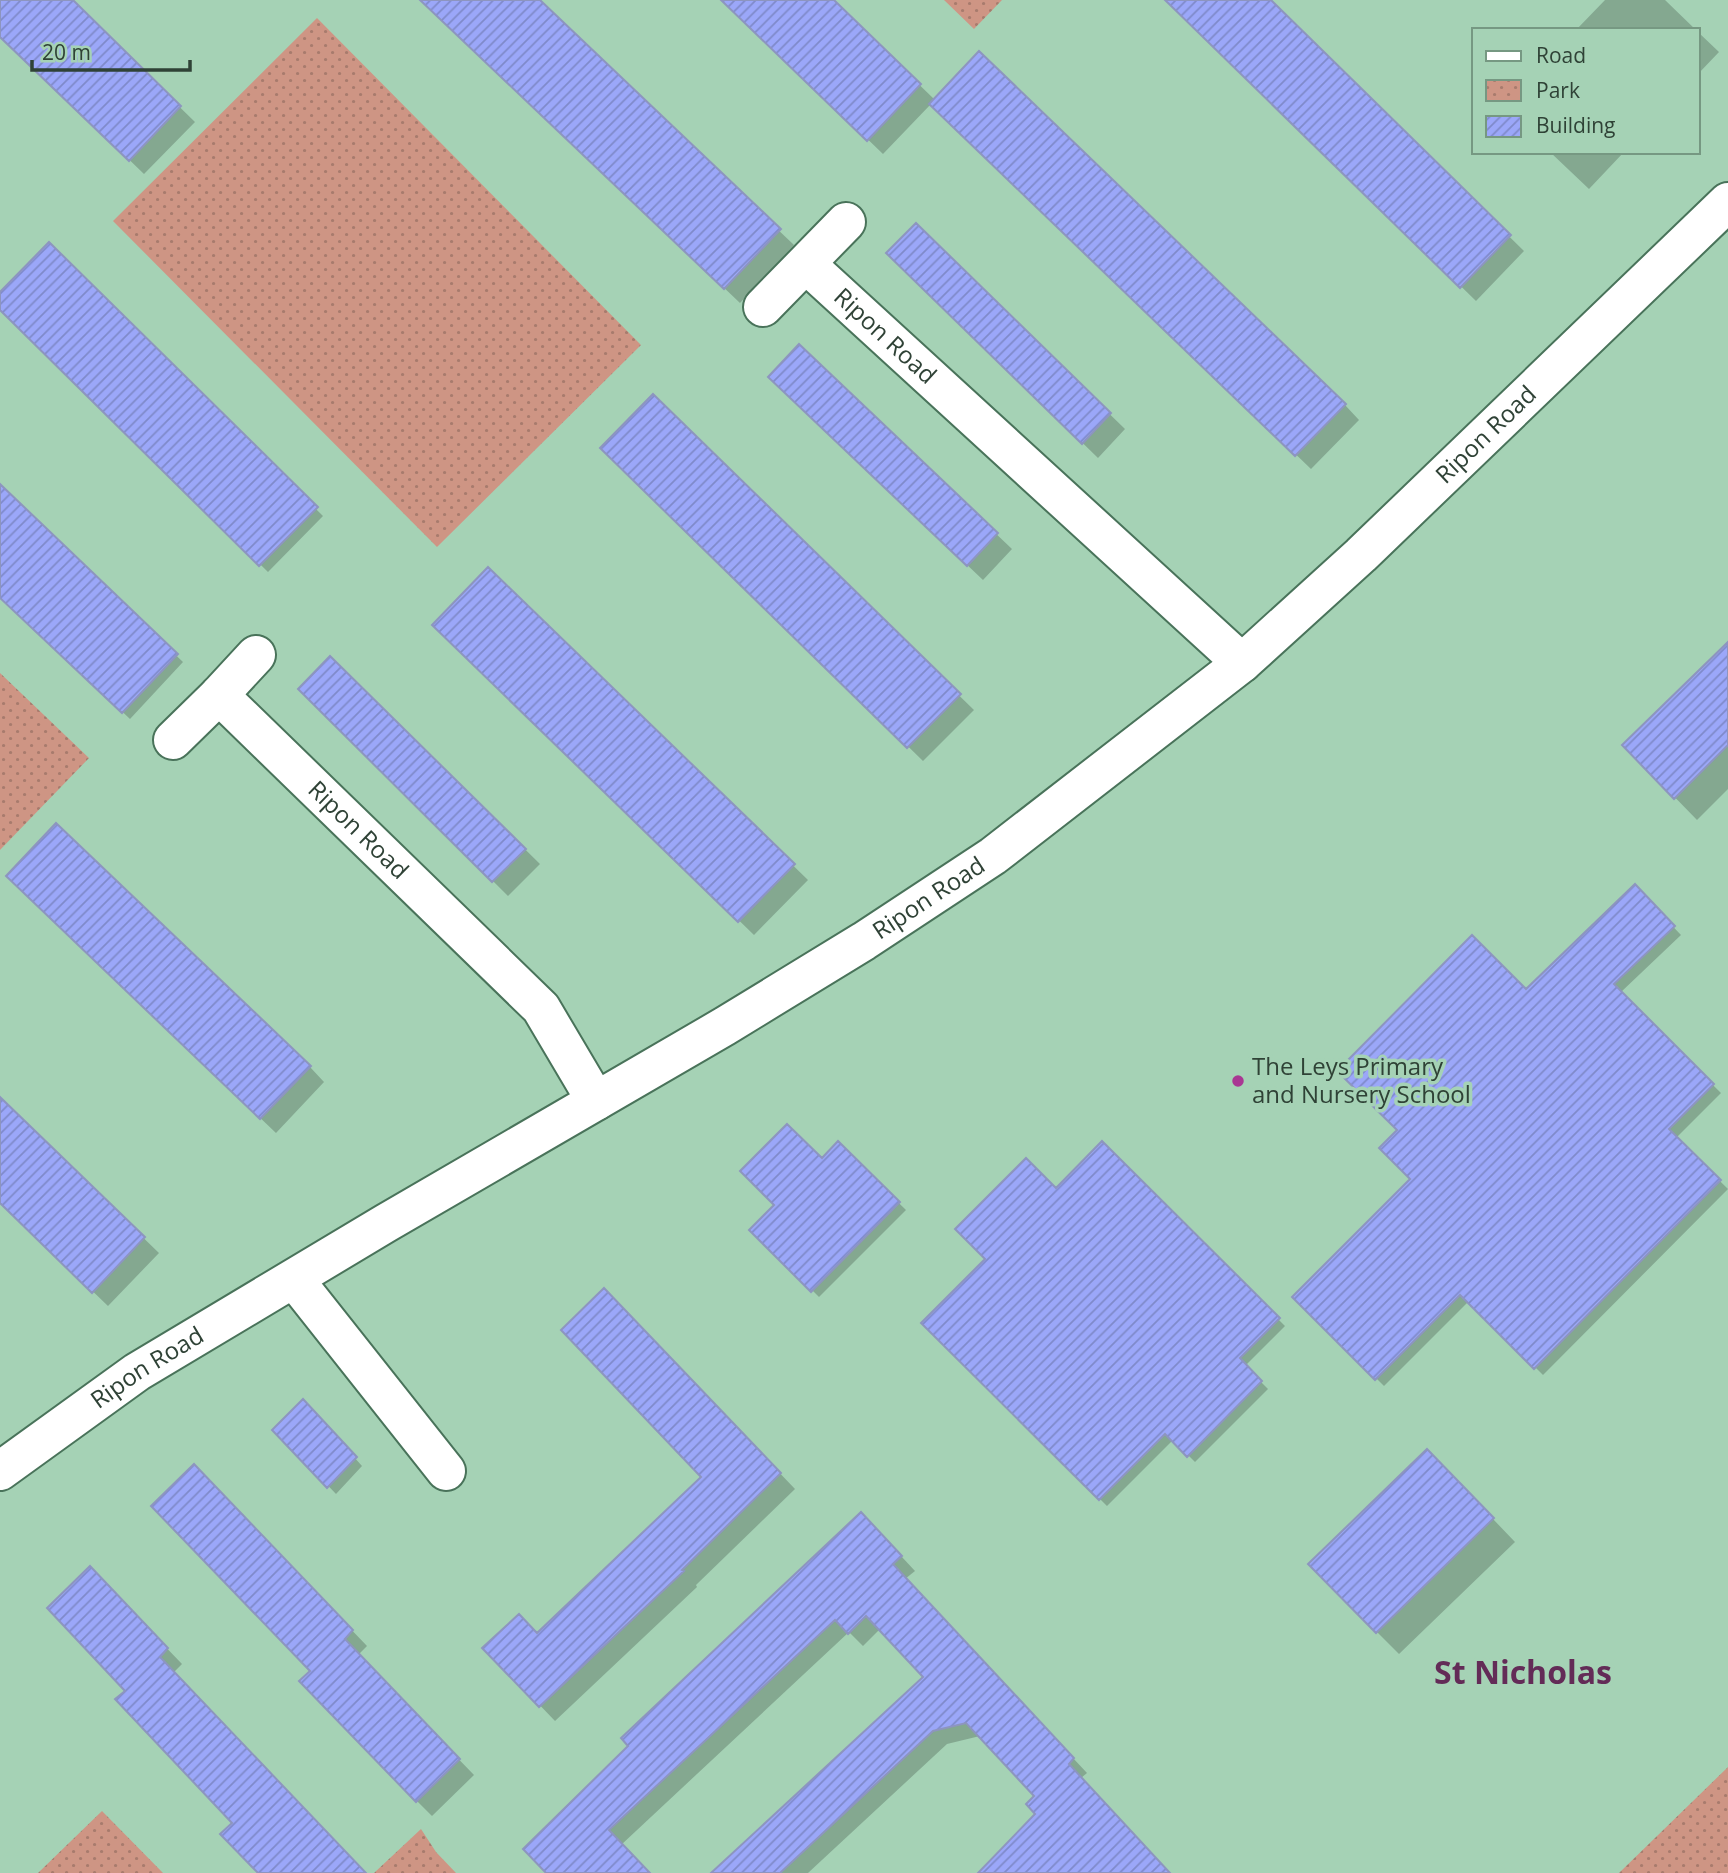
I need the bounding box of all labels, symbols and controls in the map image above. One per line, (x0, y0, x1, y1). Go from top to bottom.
scale bar (32, 28, 189, 72)
legend (1472, 28, 1700, 154)
text: 20 m (42, 38, 91, 66)
text: Road (1536, 41, 1586, 69)
text: Park (1536, 76, 1580, 104)
text: Building (1536, 111, 1615, 139)
street label: Ripon Road (828, 280, 944, 391)
street label: Ripon Road (1427, 377, 1543, 490)
street label: Ripon Road (302, 773, 417, 886)
street label: Ripon Road (866, 848, 991, 946)
place label: The Leys Primary and Nursery School (1252, 1049, 1471, 1110)
marker: The Leys Primary and Nursery School (1230, 1073, 1246, 1089)
street label: Ripon Road (83, 1318, 209, 1415)
district label: St Nicholas (1434, 1650, 1612, 1693)

